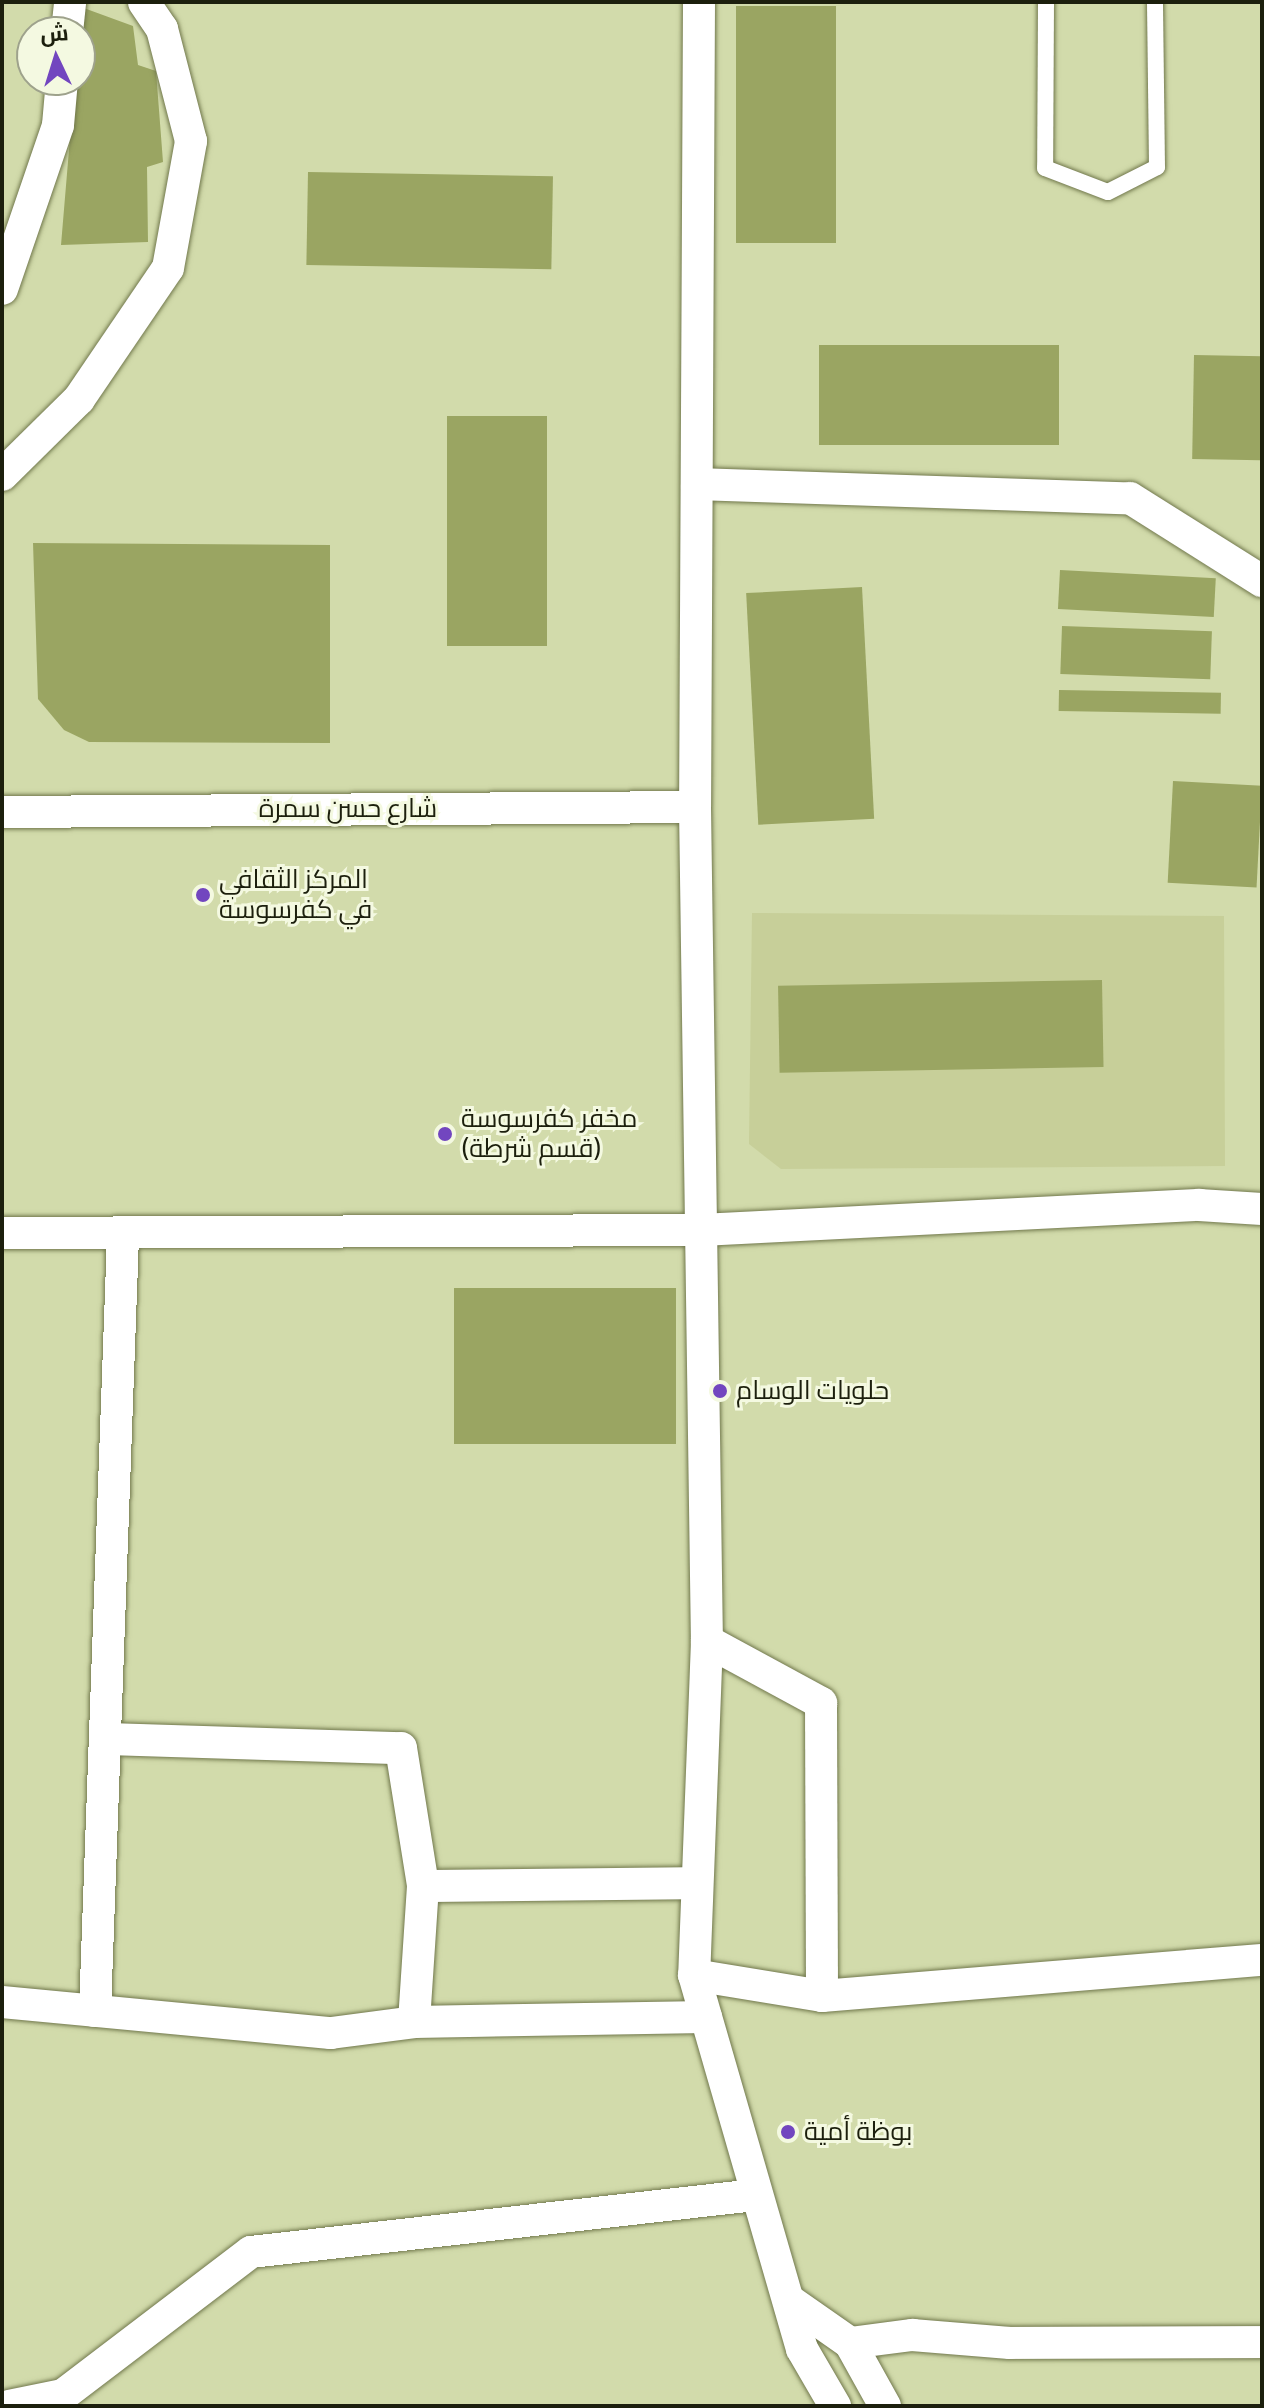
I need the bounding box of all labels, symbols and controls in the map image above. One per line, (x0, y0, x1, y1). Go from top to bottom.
north arrow (16, 16, 96, 96)
text: ش (39, 19, 69, 48)
street label: شارع حسن سمرة (259, 793, 437, 825)
place label: المركز الثقافي في كفرسوسة (219, 864, 372, 926)
marker: المركز الثقافي في كفرسوسة (194, 886, 212, 904)
place label: مخفر كفرسوسة (قسم شرطة) (461, 1103, 637, 1164)
marker: مخفر كفرسوسة (قسم شرطة) (436, 1125, 454, 1143)
place label: حلويات الوسام (736, 1375, 889, 1407)
marker: حلويات الوسام (711, 1382, 729, 1400)
place label: بوظة أمية (804, 2116, 913, 2148)
marker: بوظة أمية (779, 2123, 797, 2141)

